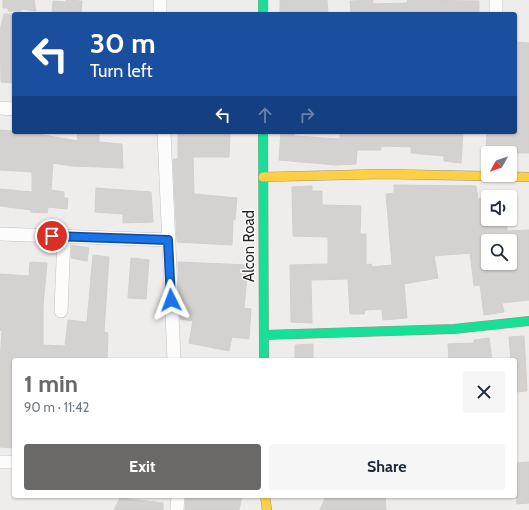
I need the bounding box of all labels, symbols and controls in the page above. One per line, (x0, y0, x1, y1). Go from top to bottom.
text: 30 m (90, 26, 156, 60)
icon: left (24, 28, 76, 80)
text: Turn left (90, 60, 153, 82)
icon: left (212, 104, 234, 126)
icon: ahead (254, 104, 276, 126)
icon: right (296, 104, 318, 126)
north arrow (481, 146, 517, 182)
map controls (481, 146, 517, 270)
button: sound (481, 190, 517, 226)
street label: Alcon Road (240, 210, 258, 282)
pin (35, 219, 69, 253)
icon: arrive (41, 225, 63, 247)
button: search (481, 234, 517, 270)
position arrow (150, 279, 192, 321)
text: 1 min (24, 369, 78, 398)
button: close (463, 371, 505, 413)
text: 90 m · 11:42 (24, 399, 89, 415)
button: Exit (24, 444, 261, 490)
button: Share (269, 444, 505, 490)

